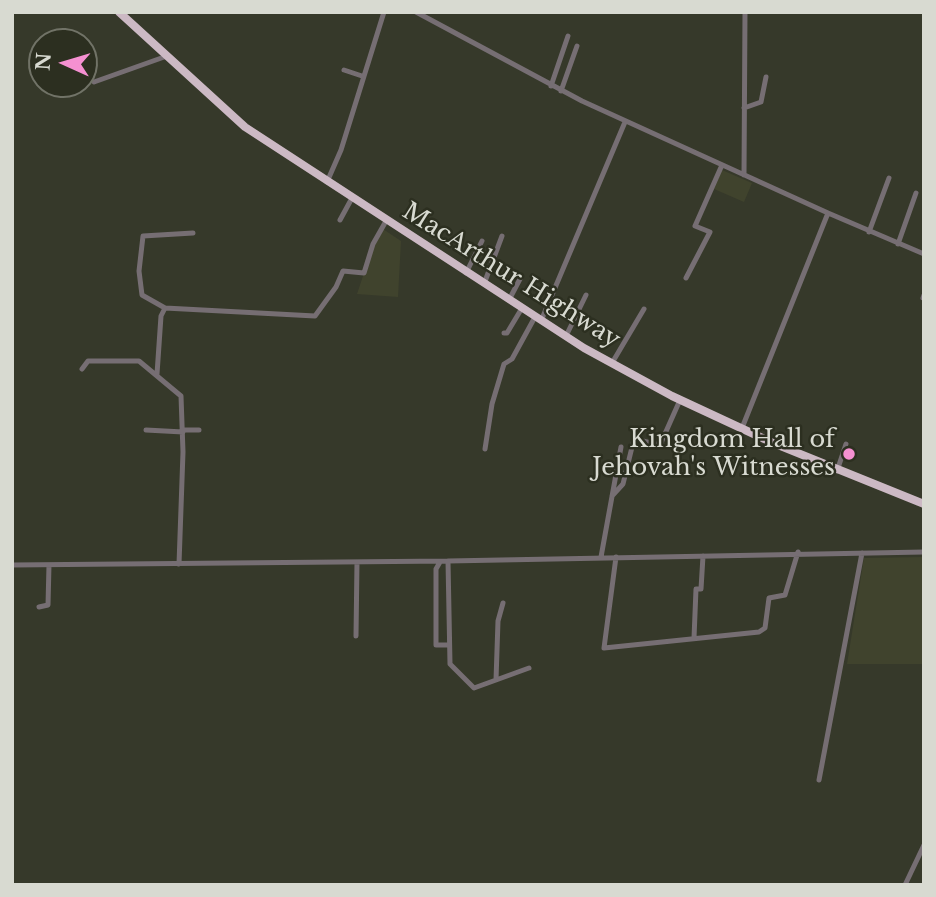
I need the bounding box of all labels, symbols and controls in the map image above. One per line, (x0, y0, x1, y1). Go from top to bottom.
north arrow (28, 28, 98, 98)
text: N (31, 52, 56, 71)
street label: MacArthur Highway (397, 197, 625, 355)
place label: Kingdom Hall of Jehovah's Witnesses (592, 426, 835, 482)
marker: Kingdom Hall of Jehovah's Witnesses (841, 446, 857, 462)

